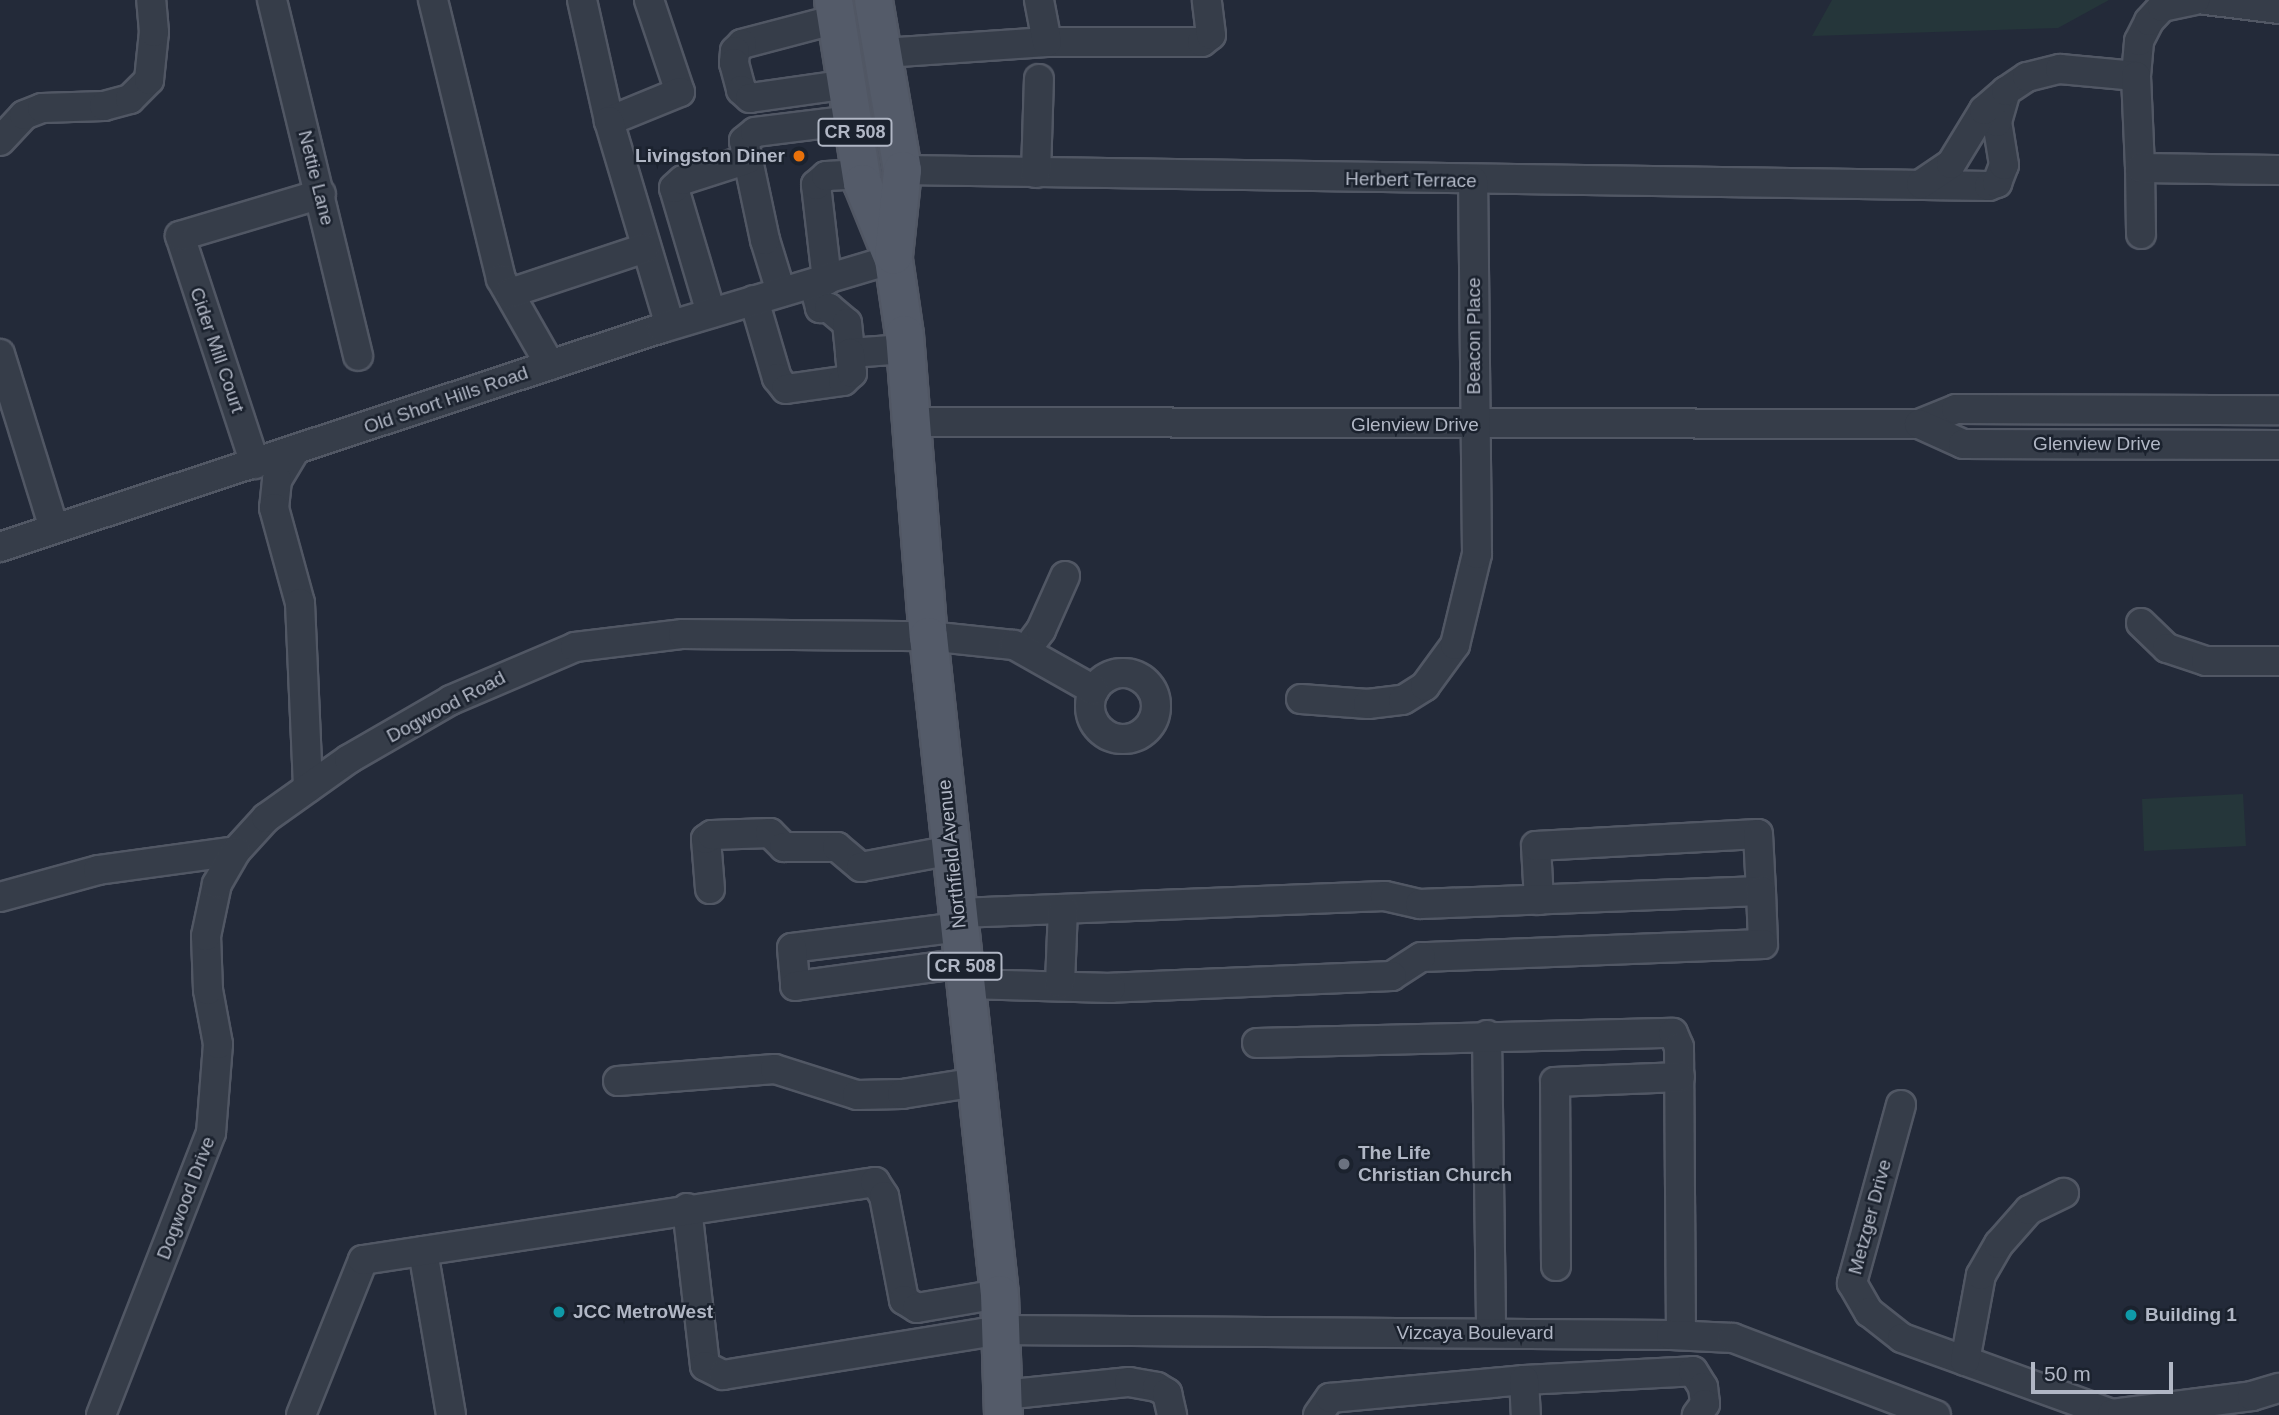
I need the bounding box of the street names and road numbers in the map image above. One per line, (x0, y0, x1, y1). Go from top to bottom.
road number: CR 508 (816, 118, 894, 146)
street label: Nettie Lane (293, 128, 339, 228)
street label: Herbert Terrace (1345, 167, 1477, 193)
street label: Beacon Place (1463, 277, 1485, 395)
street label: Cider Mill Court (185, 284, 249, 416)
street label: Old Short Hills Road (361, 361, 531, 439)
street label: Glenview Drive (1351, 414, 1479, 436)
street label: Glenview Drive (2033, 433, 2161, 455)
street label: Dogwood Road (383, 666, 509, 748)
street label: Northfield Avenue (933, 778, 971, 930)
road number: CR 508 (926, 951, 1004, 981)
street label: Dogwood Drive (152, 1133, 220, 1263)
street label: Metzger Drive (1844, 1157, 1896, 1277)
street label: Vizcaya Boulevard (1396, 1322, 1554, 1344)

